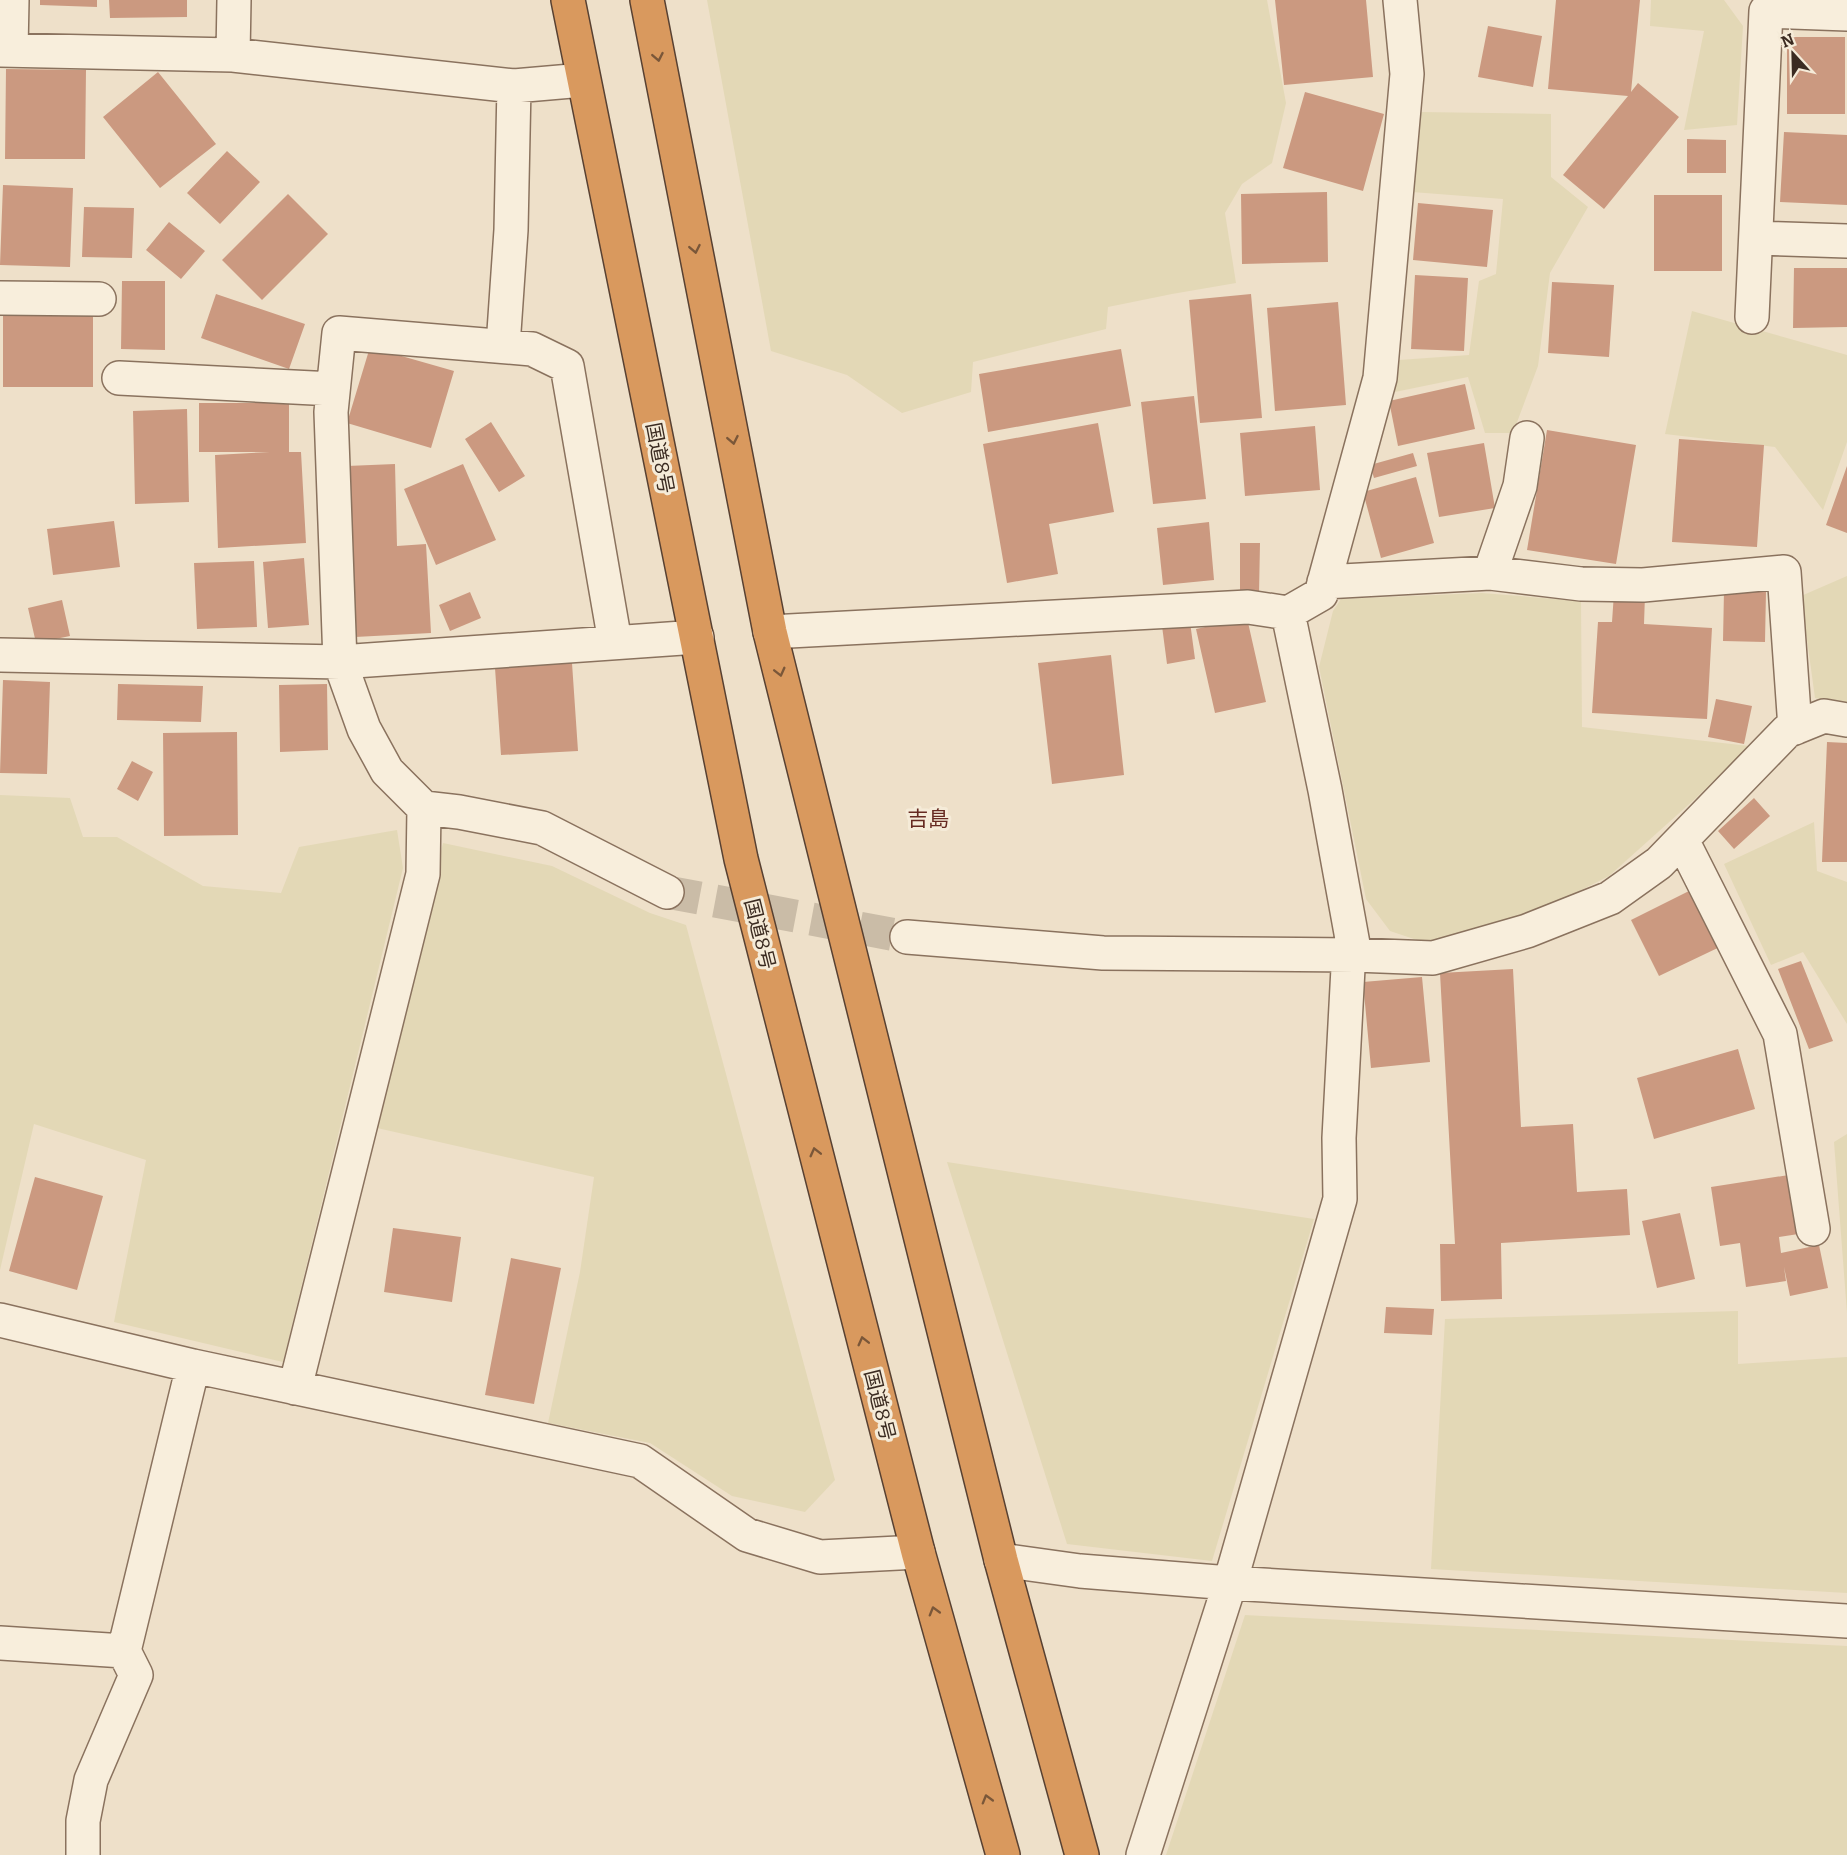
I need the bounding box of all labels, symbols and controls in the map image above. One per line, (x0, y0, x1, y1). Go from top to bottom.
north arrow (1763, 24, 1823, 84)
text: N (1778, 29, 1797, 52)
one-way arrow (651, 52, 664, 62)
one-way arrow (688, 244, 701, 254)
street label: 国道8号 (641, 420, 679, 496)
one-way arrow (726, 435, 739, 445)
one-way arrow (773, 667, 786, 677)
district label: 吉島 (907, 806, 949, 832)
street label: 国道8号 (740, 896, 780, 972)
one-way arrow (810, 1147, 823, 1157)
one-way arrow (858, 1336, 871, 1346)
street label: 国道8号 (860, 1367, 900, 1443)
one-way arrow (929, 1606, 942, 1616)
one-way arrow (982, 1794, 994, 1805)

